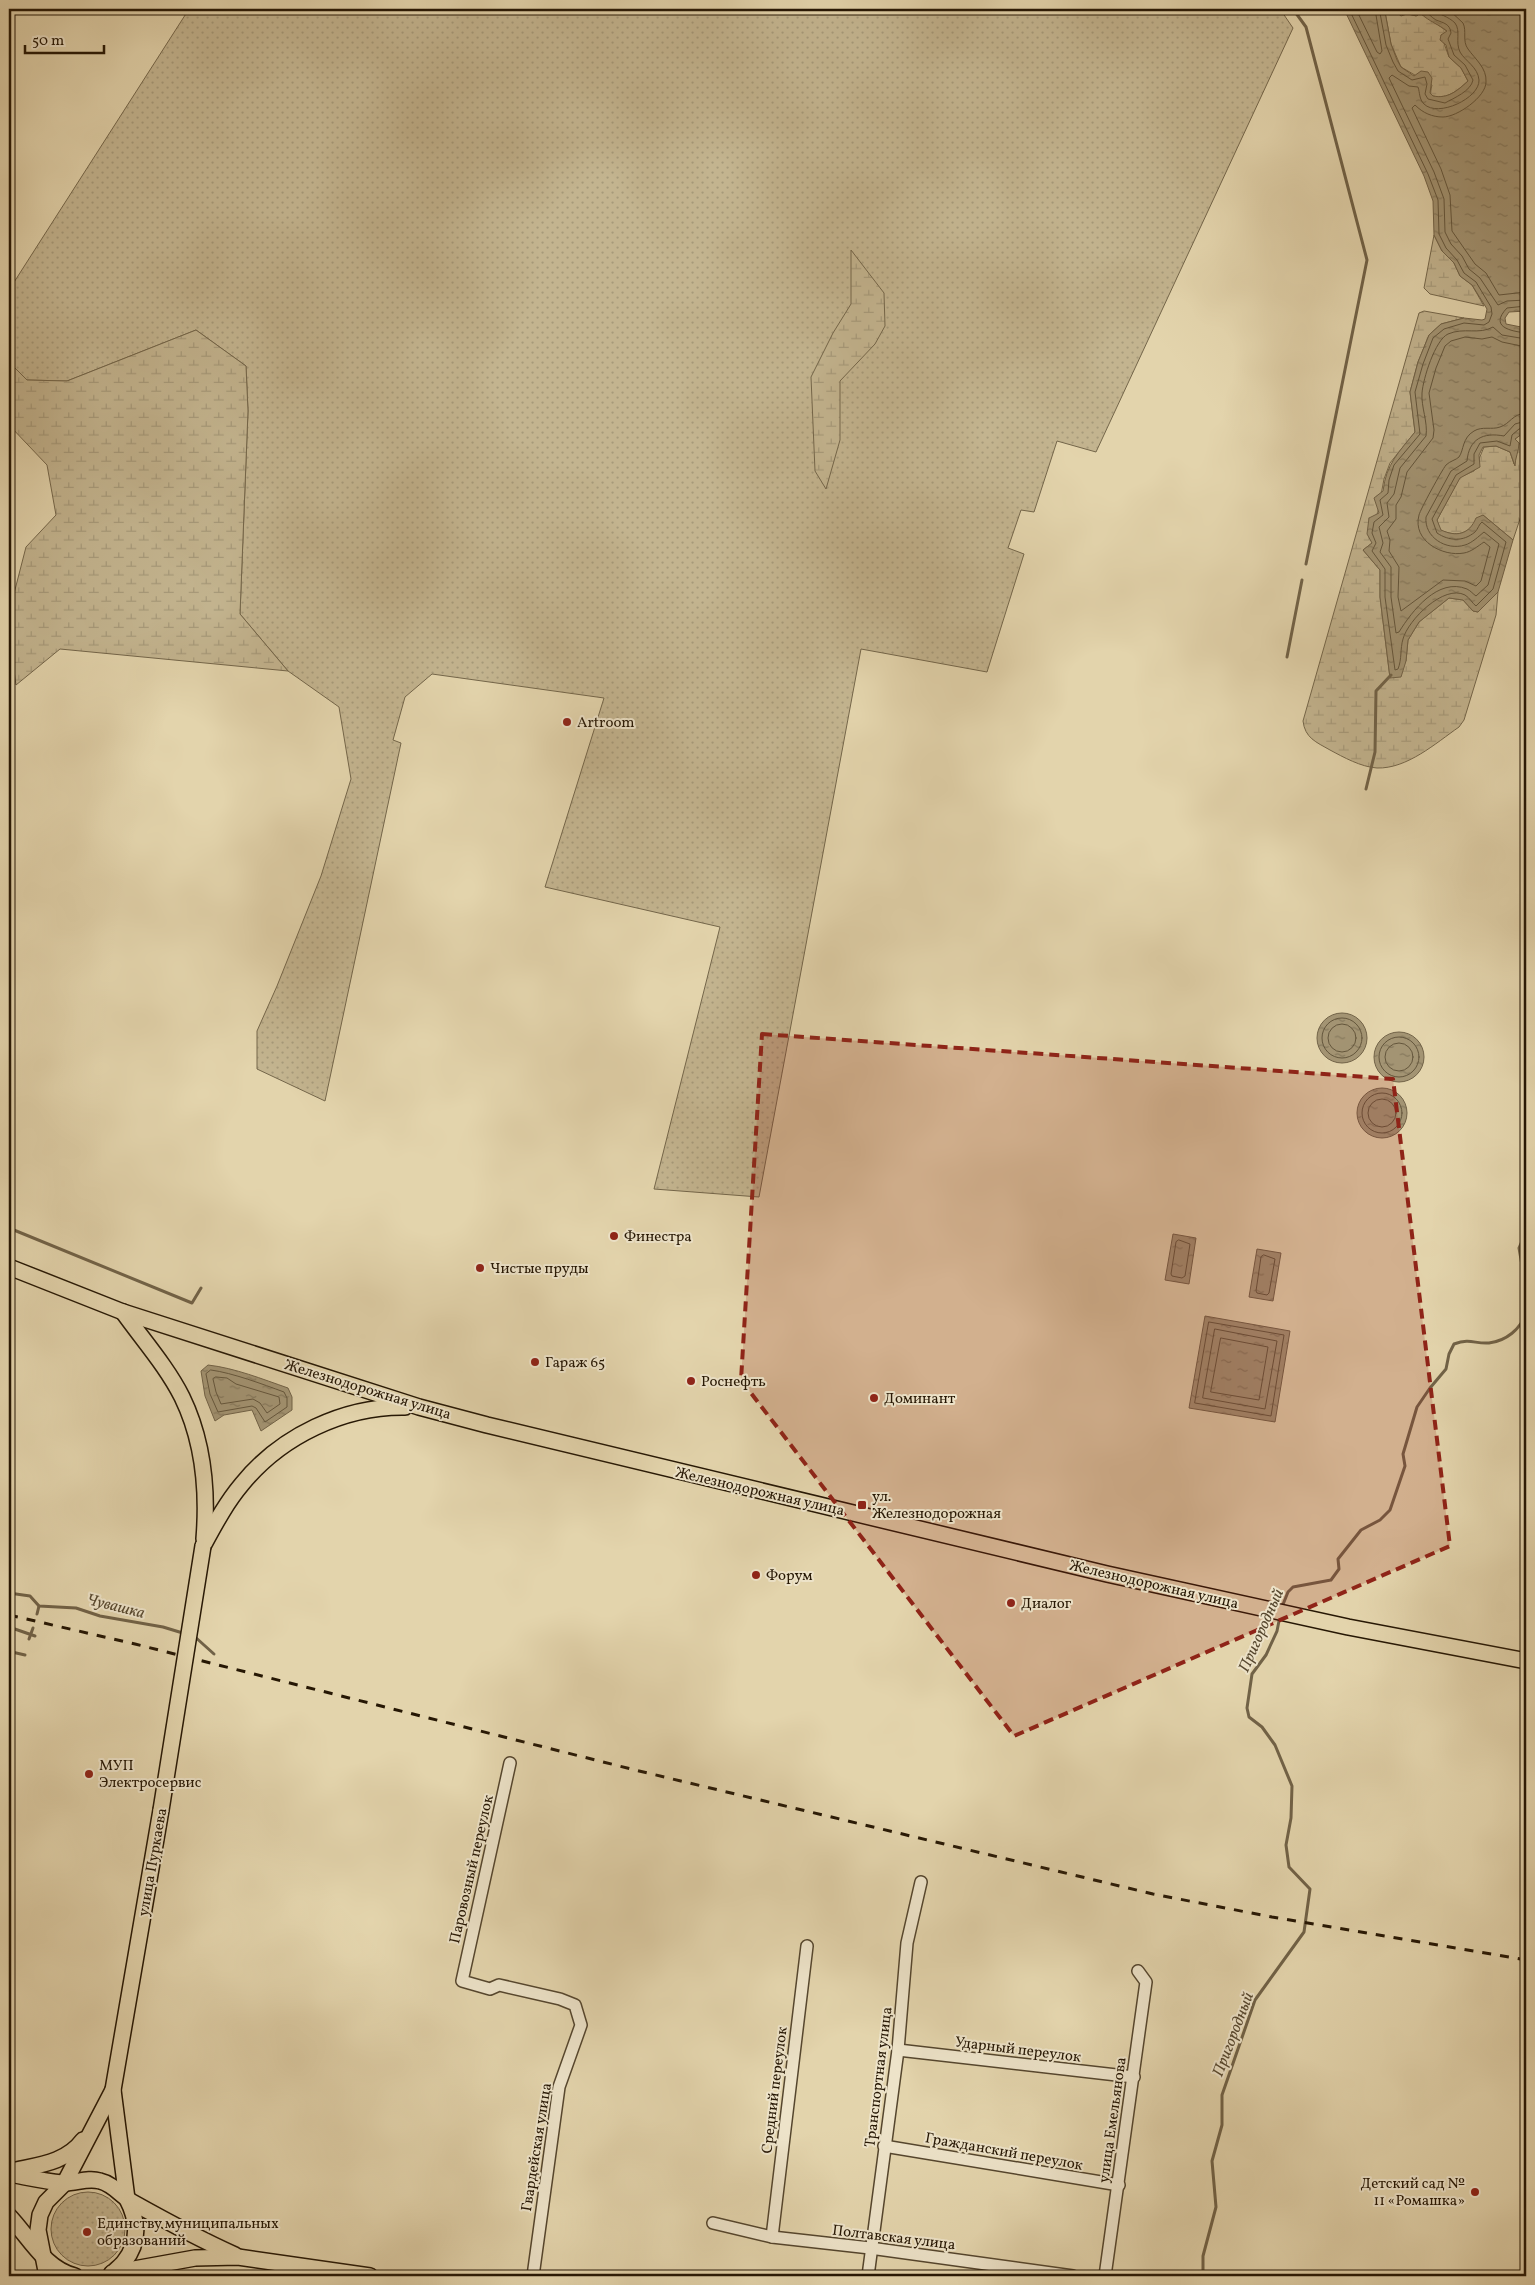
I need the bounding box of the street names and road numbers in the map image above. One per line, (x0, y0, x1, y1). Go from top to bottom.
street label: Железнодорожная улица (282, 1355, 454, 1426)
street label: Железнодорожная улица (673, 1463, 847, 1522)
street label: Железнодорожная улица (1067, 1556, 1241, 1615)
street label: Паровозный переулок (445, 1793, 500, 1946)
street label: улица Пуркаева (134, 1806, 173, 1918)
street label: Транспортная улица (860, 2006, 899, 2149)
street label: Средний переулок (757, 2026, 794, 2155)
street label: Ударный переулок (954, 2032, 1082, 2069)
street label: улица Емельянова (1094, 2056, 1133, 2185)
street label: Гвардейская улица (517, 2081, 558, 2213)
street label: Гражданский переулок (923, 2128, 1084, 2177)
street label: Полтавская улица (831, 2221, 957, 2256)

